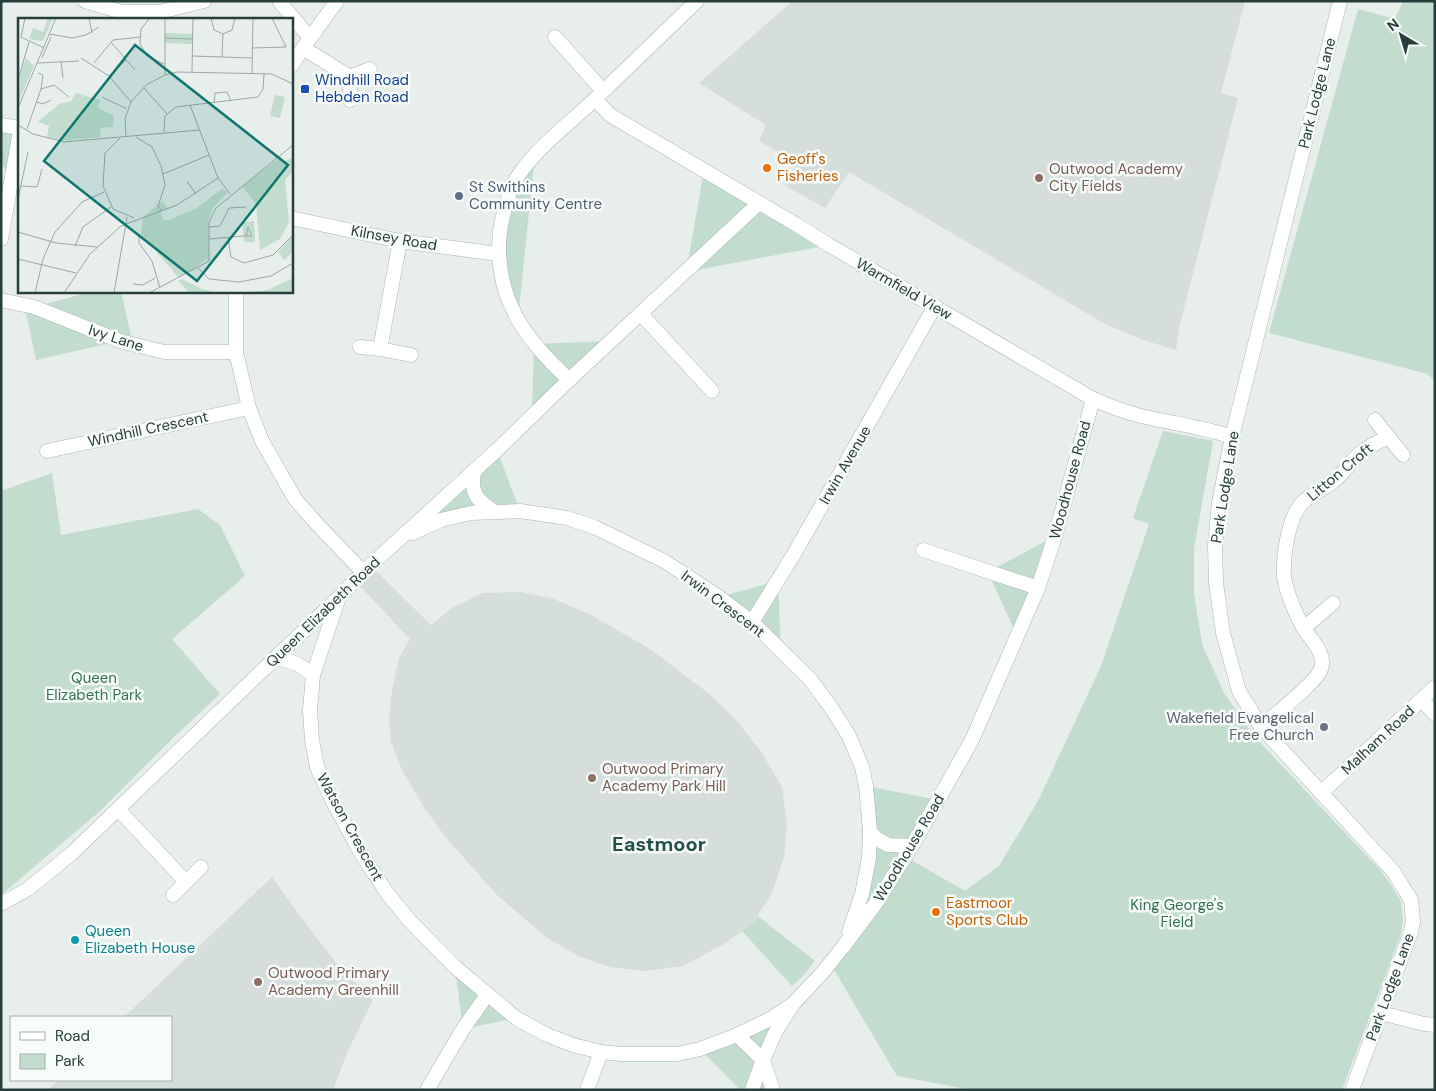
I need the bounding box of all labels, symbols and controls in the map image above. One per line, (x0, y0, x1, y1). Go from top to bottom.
north arrow (1376, 10, 1426, 60)
text: N (1383, 15, 1403, 35)
inset map (18, 18, 292, 292)
street label: Park Lodge Lane (1294, 36, 1340, 150)
place label: Windhill Road Hebden Road (315, 70, 409, 107)
marker: Windhill Road Hebden Road (299, 83, 311, 95)
place label: Geoff's Fisheries (777, 149, 839, 186)
place label: Outwood Academy City Fields (1049, 159, 1184, 196)
marker: Geoff's Fisheries (761, 162, 773, 174)
marker: Outwood Academy City Fields (1033, 172, 1045, 184)
place label: St Swithins Community Centre (469, 177, 602, 214)
marker: St Swithins Community Centre (453, 190, 465, 202)
street label: Kilnsey Road (349, 221, 439, 255)
street label: Warmfield View (852, 253, 956, 325)
street label: Ivy Lane (86, 320, 146, 356)
street label: Windhill Crescent (86, 406, 210, 452)
street label: Woodhouse Road (1045, 418, 1095, 542)
street label: Irwin Avenue (814, 422, 876, 508)
street label: Park Lodge Lane (1206, 429, 1244, 545)
street label: Litton Croft (1303, 438, 1377, 506)
street label: Queen Elizabeth Road (262, 552, 384, 672)
street label: Irwin Crescent (677, 566, 769, 642)
park label: Queen Elizabeth Park (46, 668, 143, 705)
street label: Malham Road (1337, 701, 1419, 779)
place label: Wakefield Evangelical Free Church (1166, 708, 1314, 745)
marker: Wakefield Evangelical Free Church (1318, 721, 1330, 733)
place label: Outwood Primary Academy Park Hill (602, 759, 726, 796)
street label: Watson Crescent (312, 770, 388, 885)
marker: Outwood Primary Academy Park Hill (586, 772, 598, 784)
street label: Woodhouse Road (869, 791, 949, 905)
district label: Eastmoor (612, 831, 706, 857)
place label: Eastmoor Sports Club (946, 893, 1028, 930)
park label: King George's Field (1130, 895, 1224, 932)
marker: Eastmoor Sports Club (930, 906, 942, 918)
place label: Queen Elizabeth House (85, 921, 195, 958)
street label: Park Lodge Lane (1361, 930, 1419, 1044)
marker: Queen Elizabeth House (69, 934, 81, 946)
place label: Outwood Primary Academy Greenhill (268, 963, 399, 1000)
marker: Outwood Primary Academy Greenhill (252, 976, 264, 988)
legend (10, 1016, 172, 1081)
text: Road (55, 1026, 90, 1046)
text: Park (55, 1051, 85, 1071)

